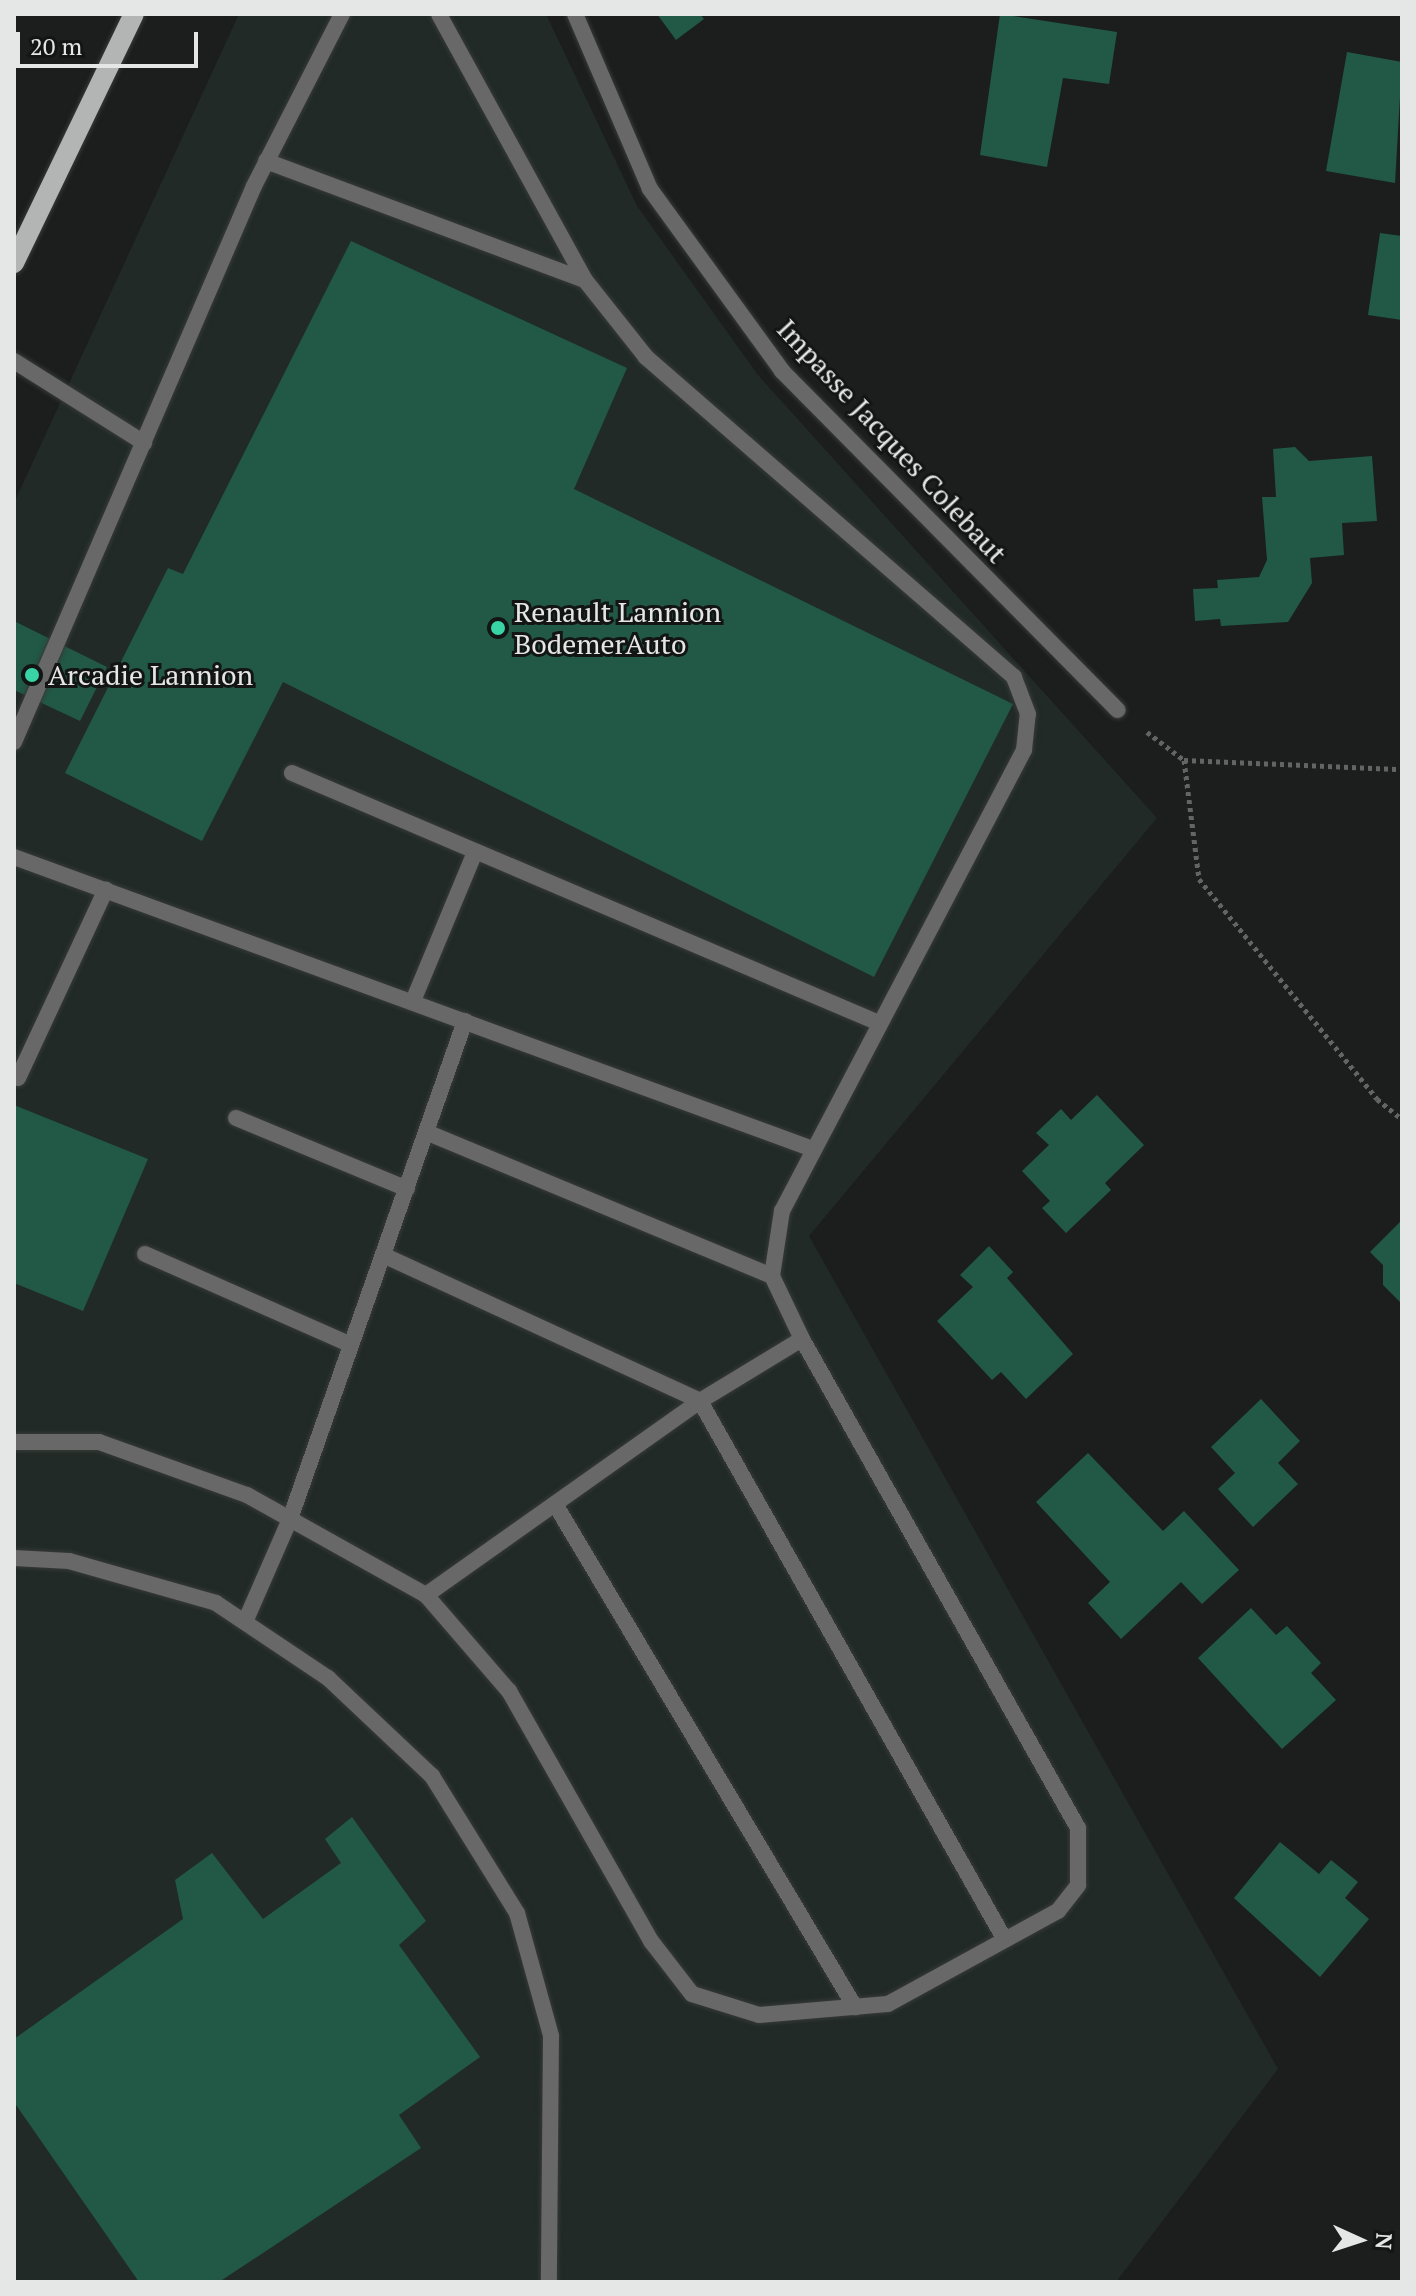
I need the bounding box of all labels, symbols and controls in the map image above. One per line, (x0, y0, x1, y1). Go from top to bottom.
scale bar (20, 16, 202, 66)
text: 20 m (30, 30, 82, 62)
street label: Impasse Jacques Colebaut (770, 312, 1014, 570)
place label: Renault Lannion BodemerAuto (514, 595, 721, 661)
marker: Renault Lannion BodemerAuto (489, 619, 507, 637)
place label: Arcadie Lannion (48, 658, 253, 692)
marker: Arcadie Lannion (23, 666, 41, 684)
north arrow (1320, 2200, 1400, 2280)
text: N (1370, 2232, 1399, 2250)

